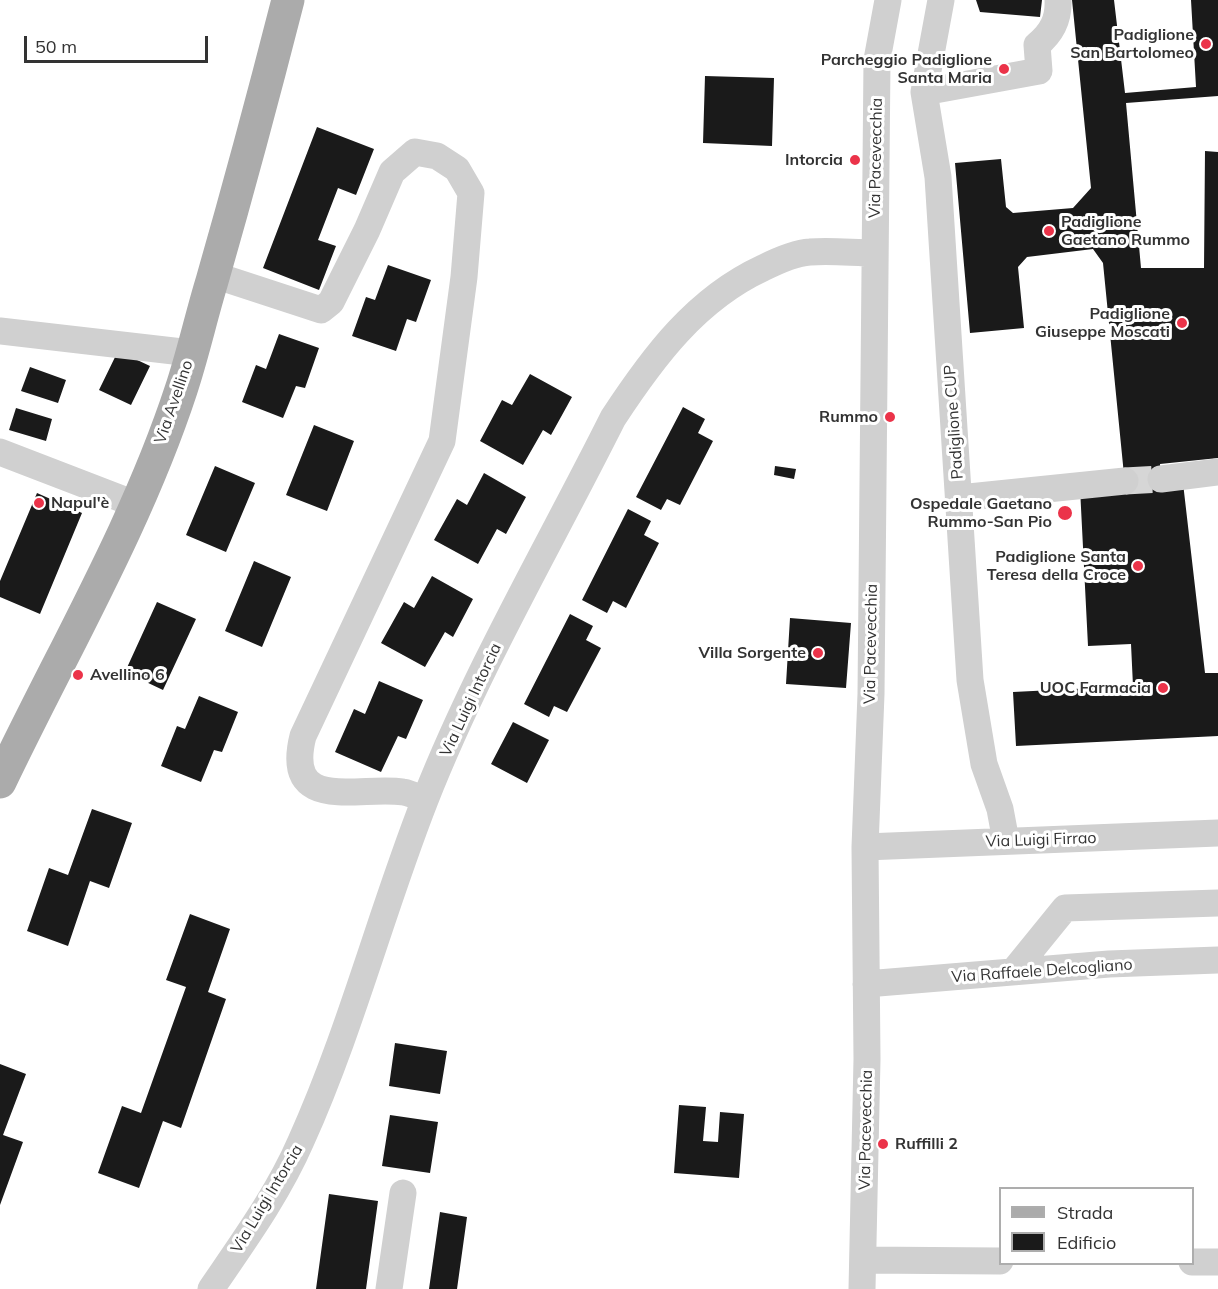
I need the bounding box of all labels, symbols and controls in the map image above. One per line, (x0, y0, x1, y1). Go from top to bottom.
scale bar (27, 24, 212, 62)
place label: Padiglione San Bartolomeo (1070, 25, 1194, 63)
text: 50 m (35, 35, 77, 58)
marker: Padiglione San Bartolomeo (1199, 37, 1213, 51)
place label: Parcheggio Padiglione Santa Maria (821, 50, 992, 88)
marker: Parcheggio Padiglione Santa Maria (997, 62, 1011, 76)
street label: Via Pacevecchia (865, 98, 887, 218)
place label: Intorcia (785, 150, 843, 170)
marker: Intorcia (848, 153, 862, 167)
place label: Padiglione Gaetano Rummo (1061, 212, 1190, 250)
marker: Padiglione Gaetano Rummo (1042, 224, 1056, 238)
place label: Padiglione Giuseppe Moscati (1035, 304, 1170, 342)
marker: Padiglione Giuseppe Moscati (1175, 316, 1189, 330)
street label: Via Avellino (151, 358, 197, 446)
street label: Padiglione CUP (940, 364, 968, 480)
place label: Rummo (819, 407, 878, 427)
marker: Rummo (883, 410, 897, 424)
place label: Napul'è (51, 493, 109, 513)
place label: Ospedale Gaetano Rummo-San Pio (910, 494, 1052, 532)
marker: Napul'è (32, 496, 46, 510)
marker: Ospedale Gaetano Rummo-San Pio (1056, 504, 1074, 522)
place label: Padiglione Santa Teresa della Croce (987, 547, 1126, 585)
marker: Padiglione Santa Teresa della Croce (1131, 559, 1145, 573)
street label: Via Pacevecchia (860, 584, 882, 704)
street label: Via Luigi Intorcia (436, 640, 506, 760)
place label: Villa Sorgente (699, 643, 806, 663)
marker: Villa Sorgente (811, 646, 825, 660)
place label: Avellino 6 (90, 665, 164, 685)
marker: Avellino 6 (71, 668, 85, 682)
place label: UOC Farmacia (1040, 678, 1151, 698)
marker: UOC Farmacia (1156, 681, 1170, 695)
street label: Via Luigi Firrao (985, 828, 1097, 852)
street label: Via Raffaele Delcogliano (951, 955, 1133, 987)
street label: Via Pacevecchia (855, 1070, 877, 1190)
place label: Ruffilli 2 (895, 1134, 958, 1154)
marker: Ruffilli 2 (876, 1137, 890, 1151)
street label: Via Luigi Intorcia (227, 1141, 307, 1257)
legend (999, 1187, 1194, 1265)
text: Strada (1057, 1201, 1113, 1224)
text: Edificio (1057, 1231, 1116, 1254)

